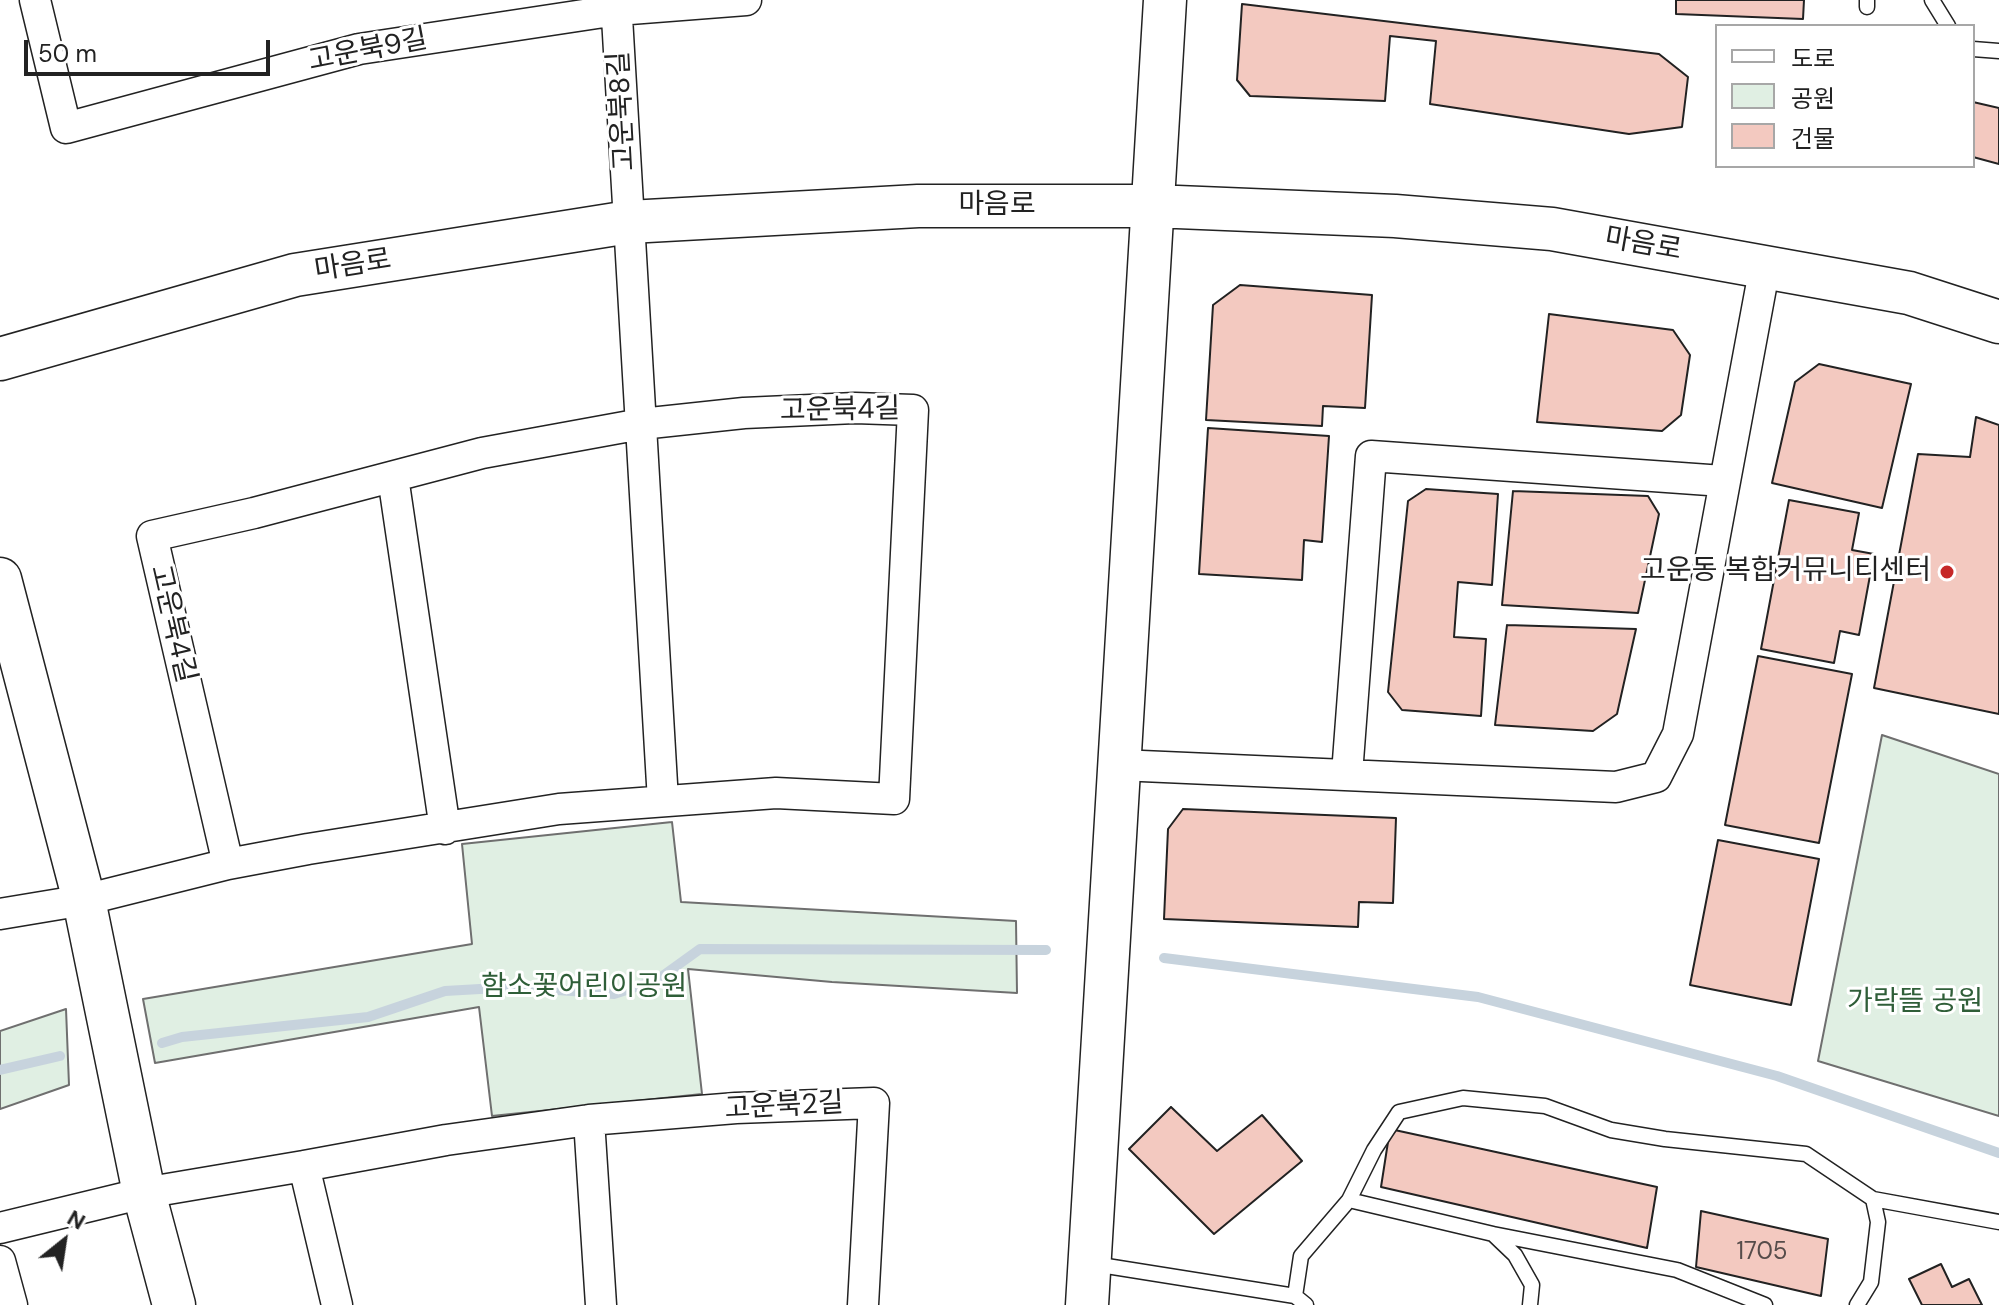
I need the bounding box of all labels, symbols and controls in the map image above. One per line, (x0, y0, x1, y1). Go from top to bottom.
street label: 고운북9길 (306, 23, 430, 79)
scale bar (28, 24, 274, 74)
legend (1715, 24, 1975, 168)
text: 50 m (38, 38, 97, 69)
text: 도로 (1791, 43, 1835, 74)
street label: 고운북8길 (603, 50, 643, 172)
text: 공원 (1791, 83, 1835, 114)
text: 건물 (1791, 123, 1835, 154)
street label: 마음로 (958, 189, 1036, 223)
street label: 마음로 (1602, 222, 1684, 268)
street label: 마음로 (312, 243, 394, 289)
street label: 고운북4길 (780, 393, 900, 429)
place label: 고운동 복합커뮤니티센터 (1640, 555, 1931, 589)
street label: 고운북4길 (142, 562, 202, 686)
marker: 고운동 복합커뮤니티센터 (1938, 563, 1956, 581)
park label: 함소꽃어린이공원 (481, 971, 687, 1005)
park label: 가락뜰 공원 (1847, 986, 1983, 1020)
street label: 고운북2길 (724, 1087, 844, 1127)
north arrow (24, 1201, 104, 1281)
text: N (62, 1203, 90, 1236)
house number: 1705 (1736, 1239, 1788, 1267)

